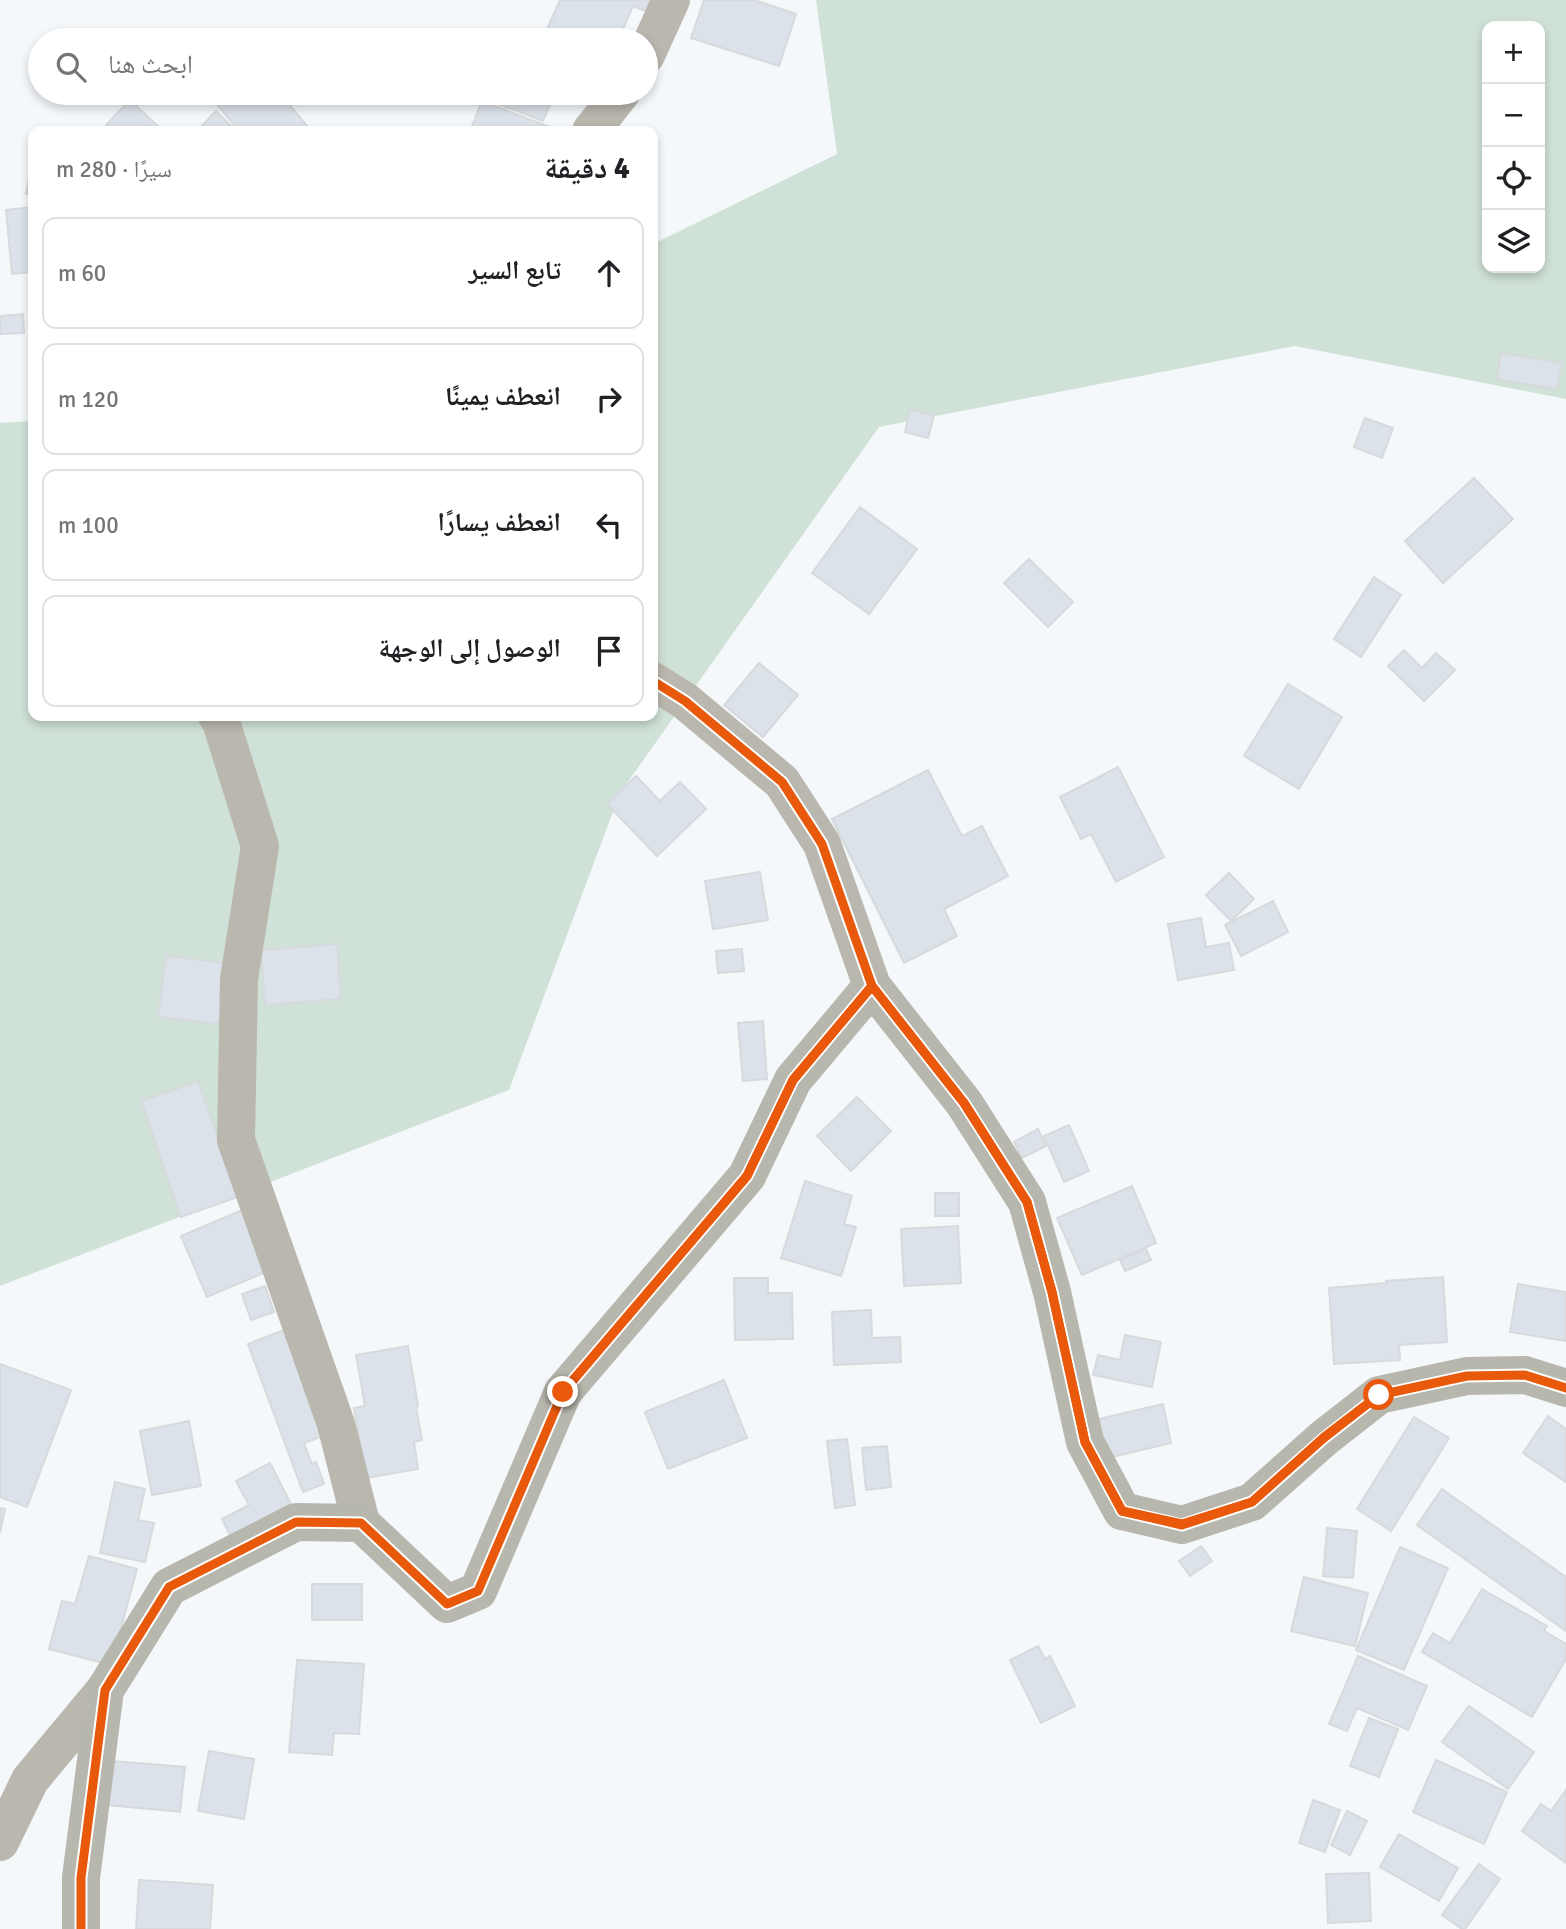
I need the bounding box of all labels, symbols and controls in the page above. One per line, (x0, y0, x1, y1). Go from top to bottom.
map controls (1482, 21, 1545, 273)
button: + (1482, 21, 1545, 84)
search box (28, 28, 658, 105)
icon: search (52, 48, 90, 86)
text: ابحث هنا (108, 49, 193, 81)
button: − (1482, 84, 1545, 147)
button: locate (1482, 147, 1545, 210)
text: 4 دقيقة (544, 150, 630, 187)
text: سيرًا · 280 m (56, 155, 172, 184)
button: layers (1482, 210, 1545, 273)
icon: ahead (590, 254, 628, 292)
text: تابع السير (469, 255, 561, 287)
text: 60 m (58, 259, 106, 288)
icon: right (590, 380, 628, 418)
text: انعطف يمينًا (445, 381, 561, 413)
text: 120 m (58, 385, 119, 414)
icon: left (590, 506, 628, 544)
text: انعطف يسارًا (437, 507, 561, 539)
text: 100 m (58, 511, 119, 540)
icon: arrive (590, 632, 628, 670)
text: الوصول إلى الوجهة (379, 633, 561, 665)
route end (547, 1376, 578, 1407)
route start (1363, 1379, 1394, 1410)

